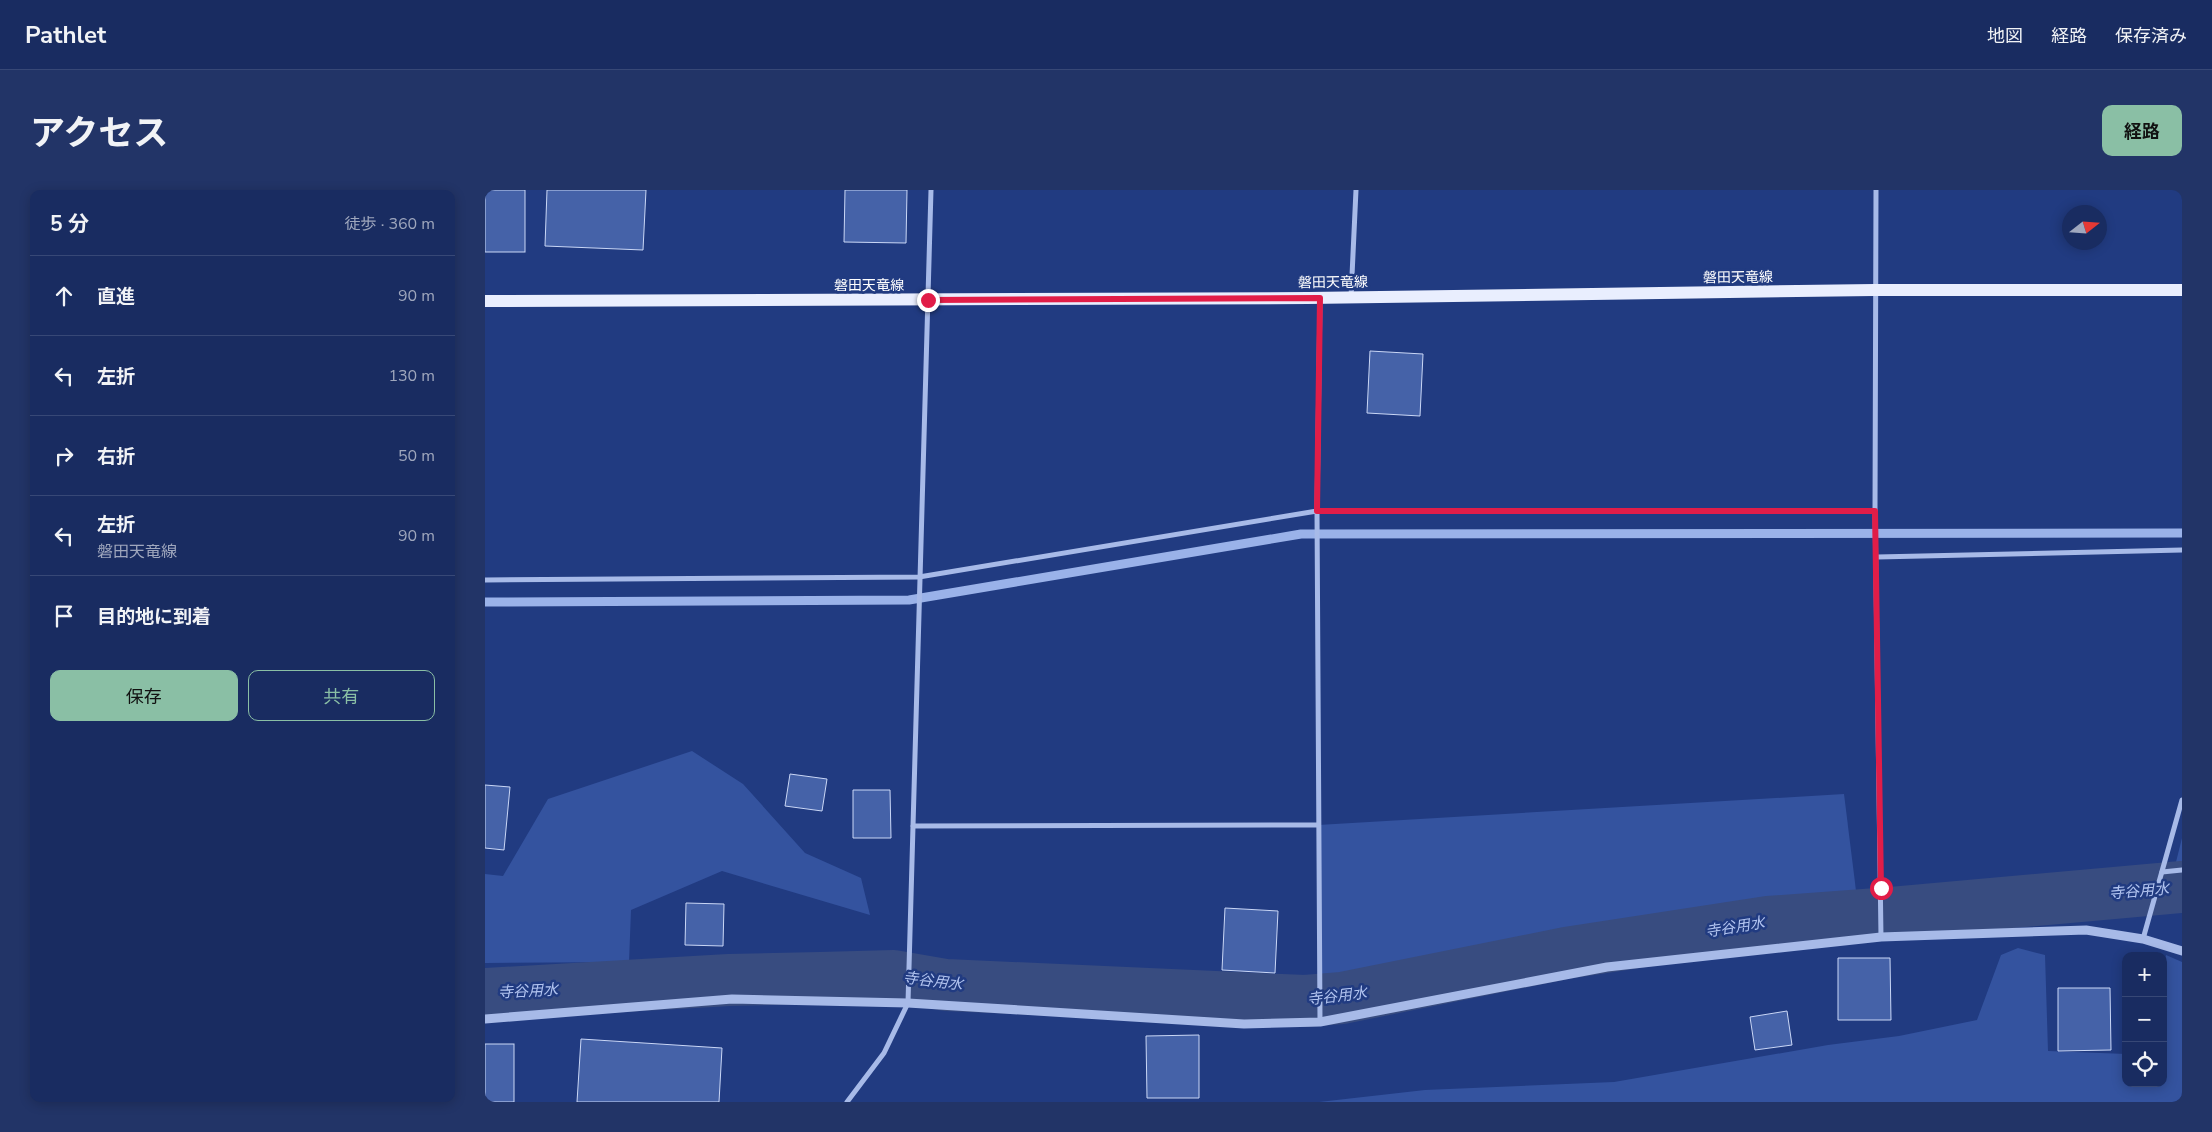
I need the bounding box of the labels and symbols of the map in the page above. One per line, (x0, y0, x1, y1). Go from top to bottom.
north arrow (2062, 205, 2107, 250)
street label: 磐田天竜線 (1703, 267, 1773, 288)
street label: 磐田天竜線 (1298, 272, 1368, 293)
street label: 磐田天竜線 (834, 276, 904, 295)
route end (917, 289, 940, 312)
route start (1870, 877, 1893, 900)
water label: 寺谷用水 (2108, 878, 2172, 904)
water label: 寺谷用水 (1704, 912, 1768, 942)
water label: 寺谷用水 (902, 967, 966, 995)
water label: 寺谷用水 (498, 979, 560, 1003)
water label: 寺谷用水 (1306, 982, 1370, 1010)

